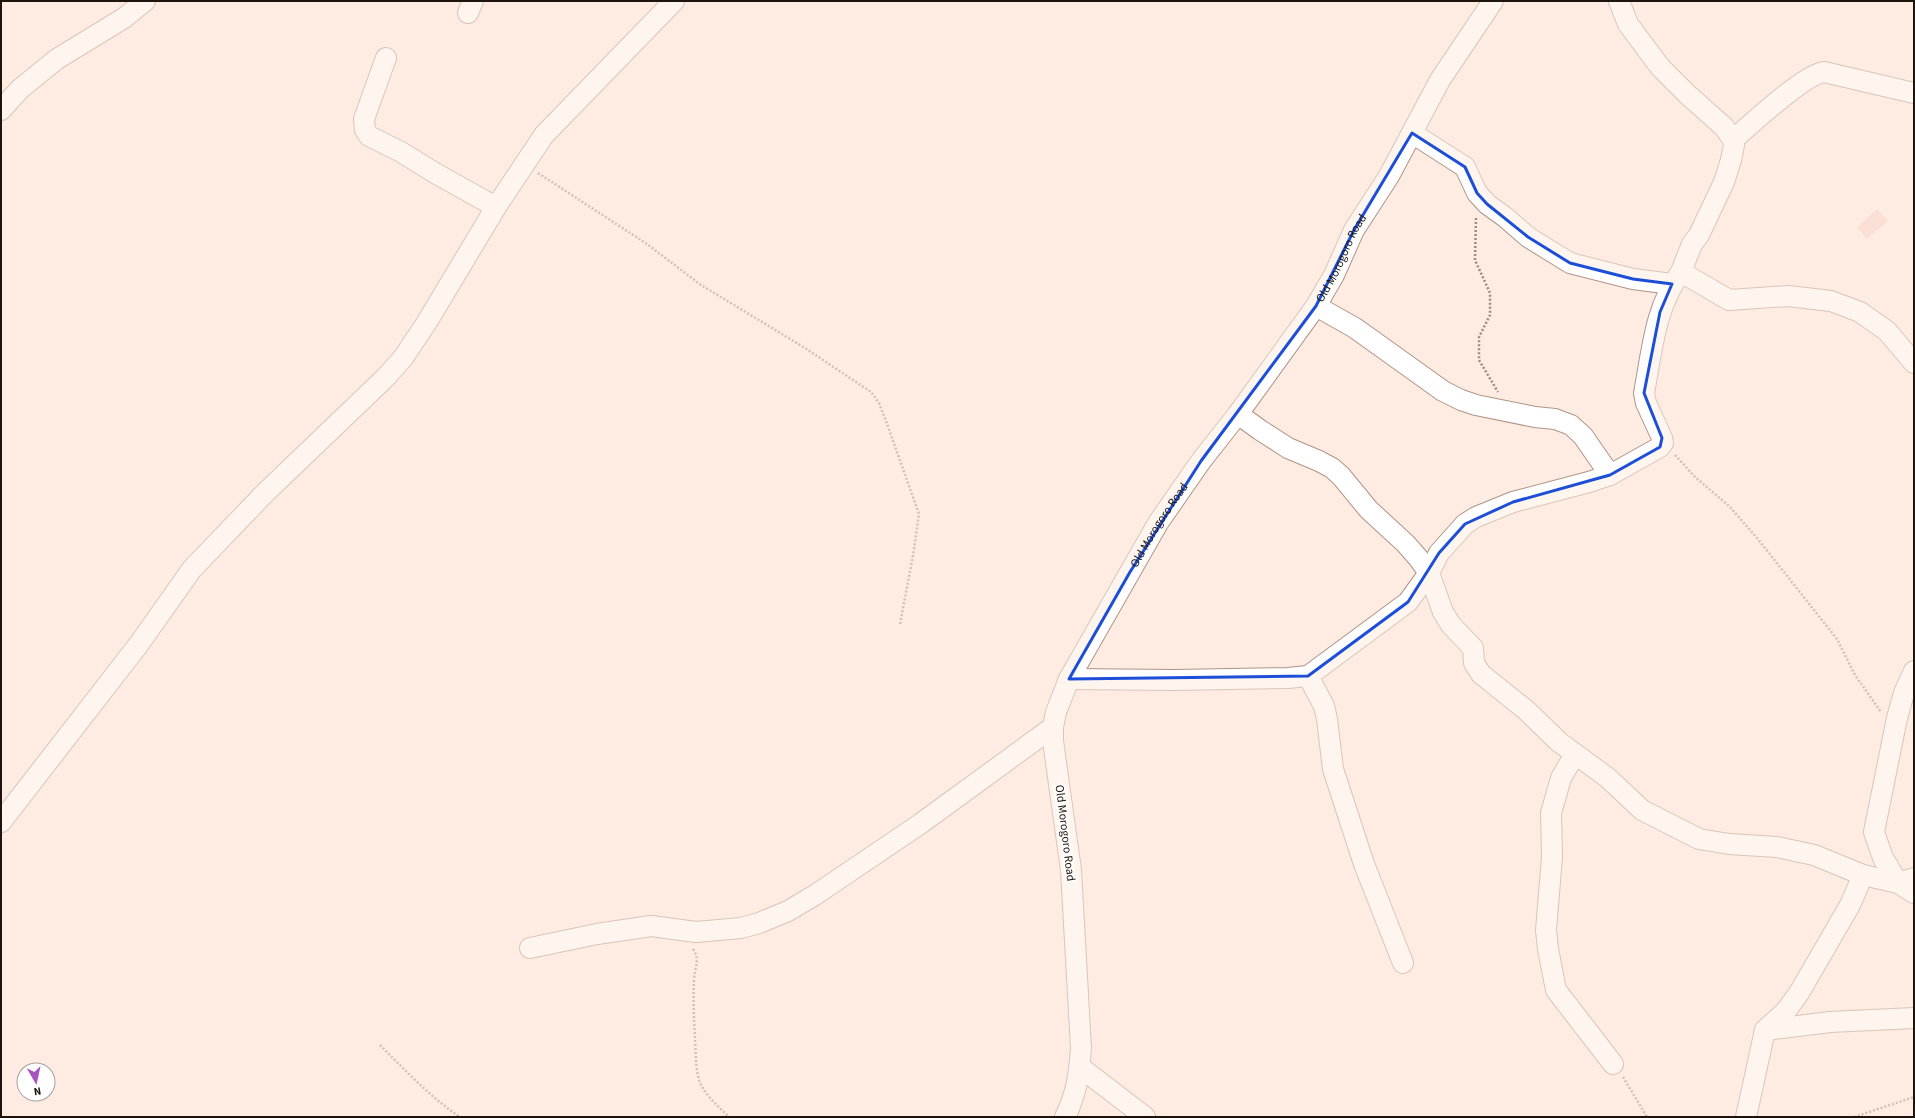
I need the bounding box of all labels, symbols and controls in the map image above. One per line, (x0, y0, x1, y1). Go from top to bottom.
street label: Old Morogoro Road (1312, 211, 1371, 305)
street label: Old Morogoro Road (1126, 479, 1192, 570)
street label: Old Morogoro Road (1051, 784, 1079, 882)
north arrow (16, 1062, 56, 1102)
text: N (33, 1083, 42, 1099)

